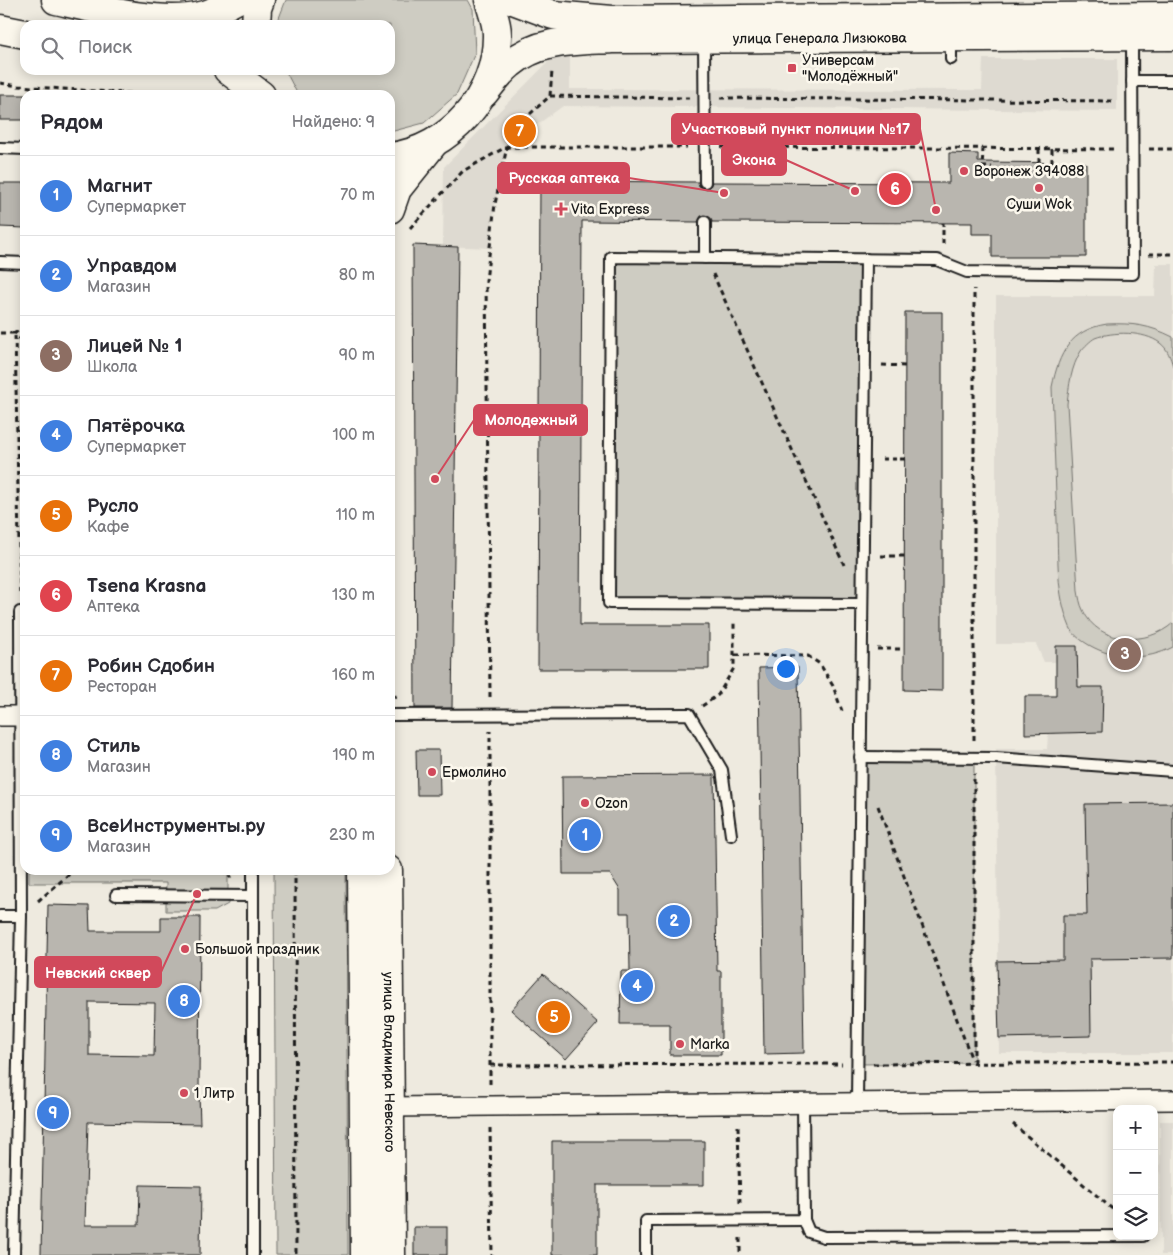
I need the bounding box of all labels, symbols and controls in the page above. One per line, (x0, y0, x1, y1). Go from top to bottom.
search box (20, 20, 395, 75)
street label: улица Генерала Лизюкова (733, 29, 908, 47)
icon: search (38, 34, 66, 62)
text: Поиск (78, 36, 132, 59)
place label: Универсам "Молодёжный" (802, 52, 898, 85)
marker: Универсам "Молодёжный" (786, 62, 798, 74)
text: Рядом (40, 110, 103, 135)
pin: 7 (504, 112, 536, 150)
text: Найдено: 9 (292, 113, 375, 132)
callout: Участковый пункт полиции №17 (672, 114, 920, 144)
text: Участковый пункт полиции №17 (682, 120, 910, 139)
callout: Экона (722, 145, 786, 175)
text: Экона (732, 151, 776, 170)
callout: Русская аптека (498, 163, 629, 193)
place label: Воронеж 394088 (974, 163, 1084, 180)
marker: Воронеж 394088 (958, 165, 970, 177)
text: Русская аптека (509, 169, 620, 188)
pin: 6 (879, 170, 911, 208)
text: Магнит (87, 175, 152, 198)
marker: Суши Wok (1033, 182, 1045, 194)
text: 1 (53, 186, 59, 205)
text: 70 m (340, 186, 375, 205)
place label: Суши Wok (1006, 196, 1072, 213)
text: Супермаркет (87, 198, 186, 217)
place label: Vita Express (571, 201, 649, 218)
marker: Vita Express (555, 203, 567, 215)
text: Управдом (87, 255, 177, 278)
text: 2 (51, 266, 61, 285)
text: 80 m (339, 266, 375, 285)
text: Магазин (87, 278, 151, 297)
text: Лицей № 1 (87, 335, 183, 358)
text: 3 (51, 346, 61, 365)
text: 90 m (339, 346, 375, 365)
text: Школа (87, 358, 137, 377)
callout: Молодежный (474, 405, 587, 435)
text: Молодежный (484, 411, 578, 430)
text: Пятёрочка (87, 415, 185, 438)
text: 4 (51, 426, 61, 445)
text: 100 m (332, 426, 375, 445)
text: Супермаркет (87, 438, 186, 457)
text: Русло (87, 495, 139, 518)
text: 5 (51, 506, 61, 525)
text: 110 m (336, 506, 375, 525)
text: Кафе (87, 518, 129, 537)
text: Tsena Krasna (87, 575, 207, 598)
text: 6 (51, 586, 61, 605)
text: 130 m (332, 586, 375, 605)
text: Аптека (87, 598, 140, 617)
pin: 3 (1109, 635, 1141, 673)
text: Робин Сдобин (87, 655, 215, 678)
your location (773, 656, 799, 682)
text: 7 (52, 666, 60, 685)
text: 160 m (332, 666, 375, 685)
text: Ресторан (87, 678, 157, 697)
text: Стиль (87, 735, 140, 758)
text: 8 (51, 746, 61, 765)
text: 190 m (333, 746, 375, 765)
text: Магазин (87, 758, 151, 777)
place label: Ермолино (442, 764, 506, 781)
marker: Ермолино (426, 766, 438, 778)
place label: Ozon (595, 795, 628, 812)
marker: Ozon (579, 797, 591, 809)
text: ВсеИнструменты.ру (87, 815, 265, 838)
pin: 1 (569, 816, 601, 854)
text: 9 (51, 826, 61, 845)
text: 230 m (329, 826, 375, 845)
text: Магазин (87, 838, 151, 857)
pin: 2 (658, 902, 690, 940)
place label: Большой праздник (195, 941, 320, 958)
marker: Большой праздник (179, 943, 191, 955)
callout: Невский сквер (35, 957, 161, 987)
text: Невский сквер (45, 964, 151, 983)
pin: 4 (621, 967, 653, 1005)
street label: улица Владимира Невского (380, 972, 398, 1152)
pin: 8 (168, 982, 200, 1020)
pin: 5 (538, 998, 570, 1036)
place label: Marka (690, 1036, 730, 1053)
marker: Marka (674, 1038, 686, 1050)
place label: 1 Литр (194, 1085, 234, 1102)
marker: 1 Литр (178, 1087, 190, 1099)
pin: 9 (37, 1094, 69, 1132)
map controls (1113, 1105, 1158, 1240)
button: + (1113, 1105, 1158, 1150)
button: − (1113, 1150, 1158, 1195)
button: layers (1113, 1195, 1158, 1240)

